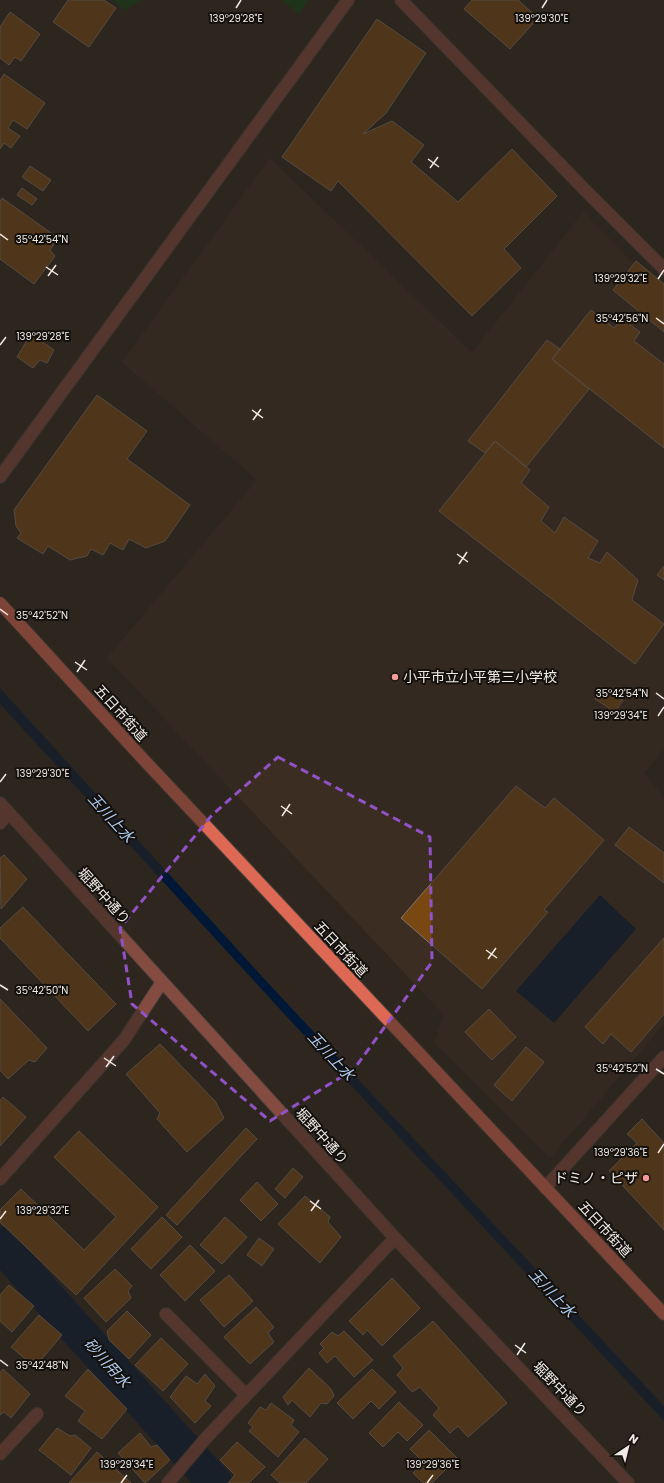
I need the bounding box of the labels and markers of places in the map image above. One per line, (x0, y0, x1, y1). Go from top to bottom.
place label: 小平市立小平第三小学校 (403, 667, 557, 687)
marker: 小平市立小平第三小学校 (390, 672, 400, 682)
place label: ドミノ・ピザ (554, 1168, 638, 1188)
marker: ドミノ・ピザ (641, 1173, 651, 1183)

